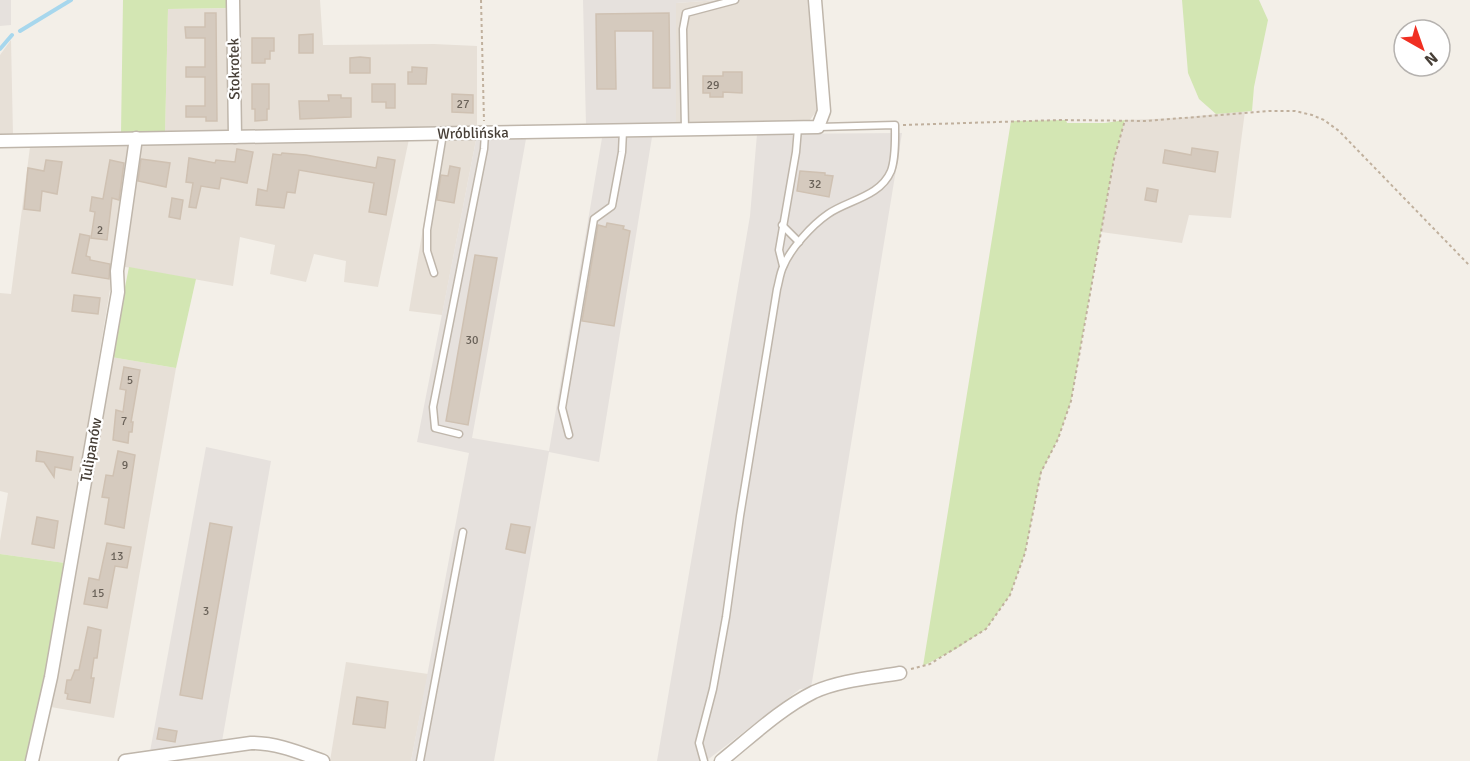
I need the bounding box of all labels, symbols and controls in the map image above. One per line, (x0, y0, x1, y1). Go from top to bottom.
north arrow (1392, 18, 1452, 78)
street label: Stokrotek (224, 37, 244, 100)
text: N (1420, 47, 1442, 70)
house number: 29 (707, 78, 719, 93)
house number: 27 (457, 97, 469, 112)
street label: Wróblińska (437, 123, 509, 143)
house number: 32 (809, 177, 821, 192)
house number: 2 (97, 223, 103, 238)
house number: 30 (466, 333, 478, 348)
house number: 5 (127, 373, 133, 388)
house number: 7 (121, 414, 127, 429)
street label: Tulipanów (76, 416, 106, 484)
house number: 9 (122, 458, 128, 473)
house number: 13 (111, 549, 123, 564)
house number: 15 (92, 586, 104, 601)
house number: 3 (203, 604, 209, 619)

